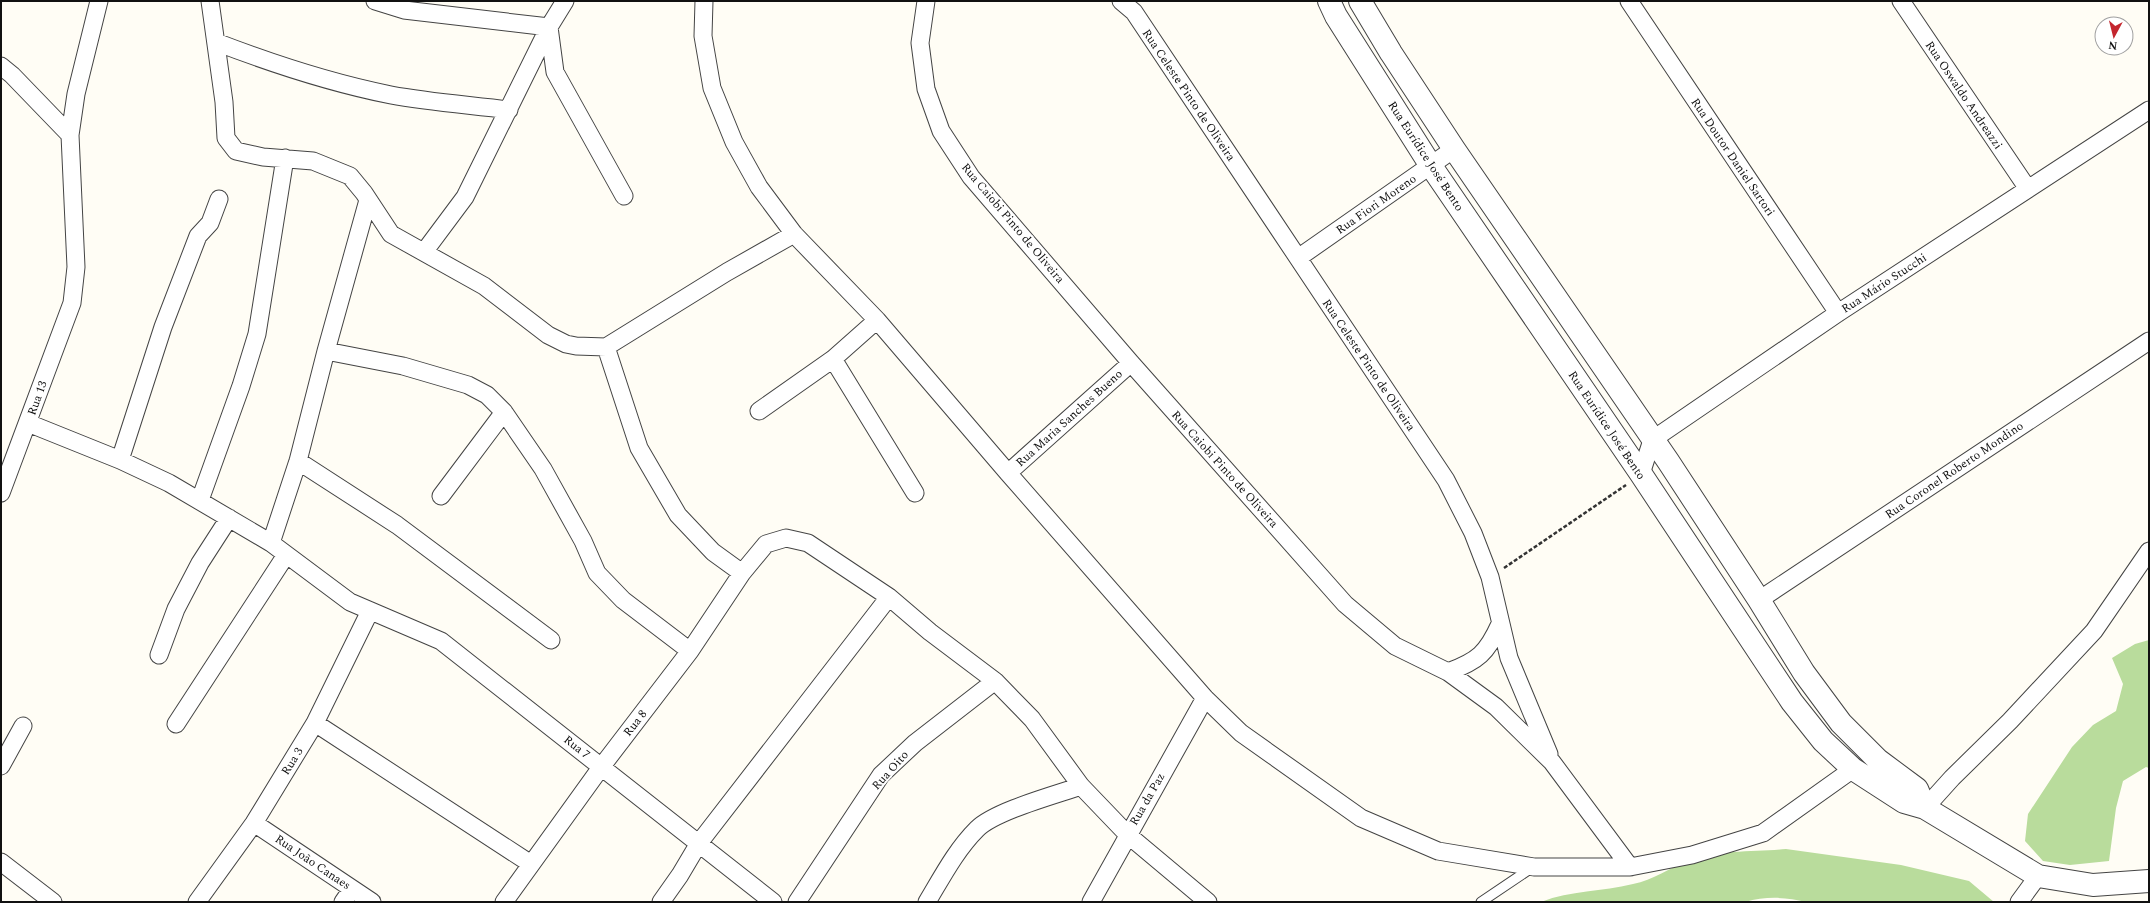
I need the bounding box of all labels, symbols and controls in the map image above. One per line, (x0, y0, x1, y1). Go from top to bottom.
north arrow (2094, 16, 2134, 56)
street label: Rua Celeste Pinto de Oliveira (1137, 25, 1240, 165)
text: N (2107, 36, 2118, 54)
street label: Rua Oswaldo Andreazzi (1920, 37, 2007, 154)
street label: Rua Doutor Daniel Sartori (1686, 94, 1780, 220)
street label: Rua Eurídice José Bento (1383, 97, 1468, 215)
street label: Rua Caiobi Pinto de Oliveira (956, 159, 1069, 288)
street label: Rua Fiori Moreno (1332, 170, 1420, 239)
street label: Rua Mário Stucchi (1838, 248, 1931, 318)
street label: Rua Celeste Pinto de Oliveira (1317, 295, 1420, 435)
street label: Rua Maria Sanches Bueno (1012, 365, 1127, 472)
street label: Rua Eurídice José Bento (1563, 367, 1650, 484)
street label: Rua 13 (22, 378, 52, 418)
street label: Rua Caiobi Pinto de Oliveira (1167, 406, 1283, 532)
street label: Rua Coronel Roberto Mondino (1881, 417, 2027, 524)
street label: Rua 8 (619, 706, 652, 741)
street label: Rua 7 (559, 731, 594, 764)
street label: Rua 3 (277, 744, 308, 779)
street label: Rua Oito (867, 746, 913, 794)
street label: Rua da Paz (1125, 769, 1170, 829)
street label: Rua João Canaes (271, 830, 355, 895)

